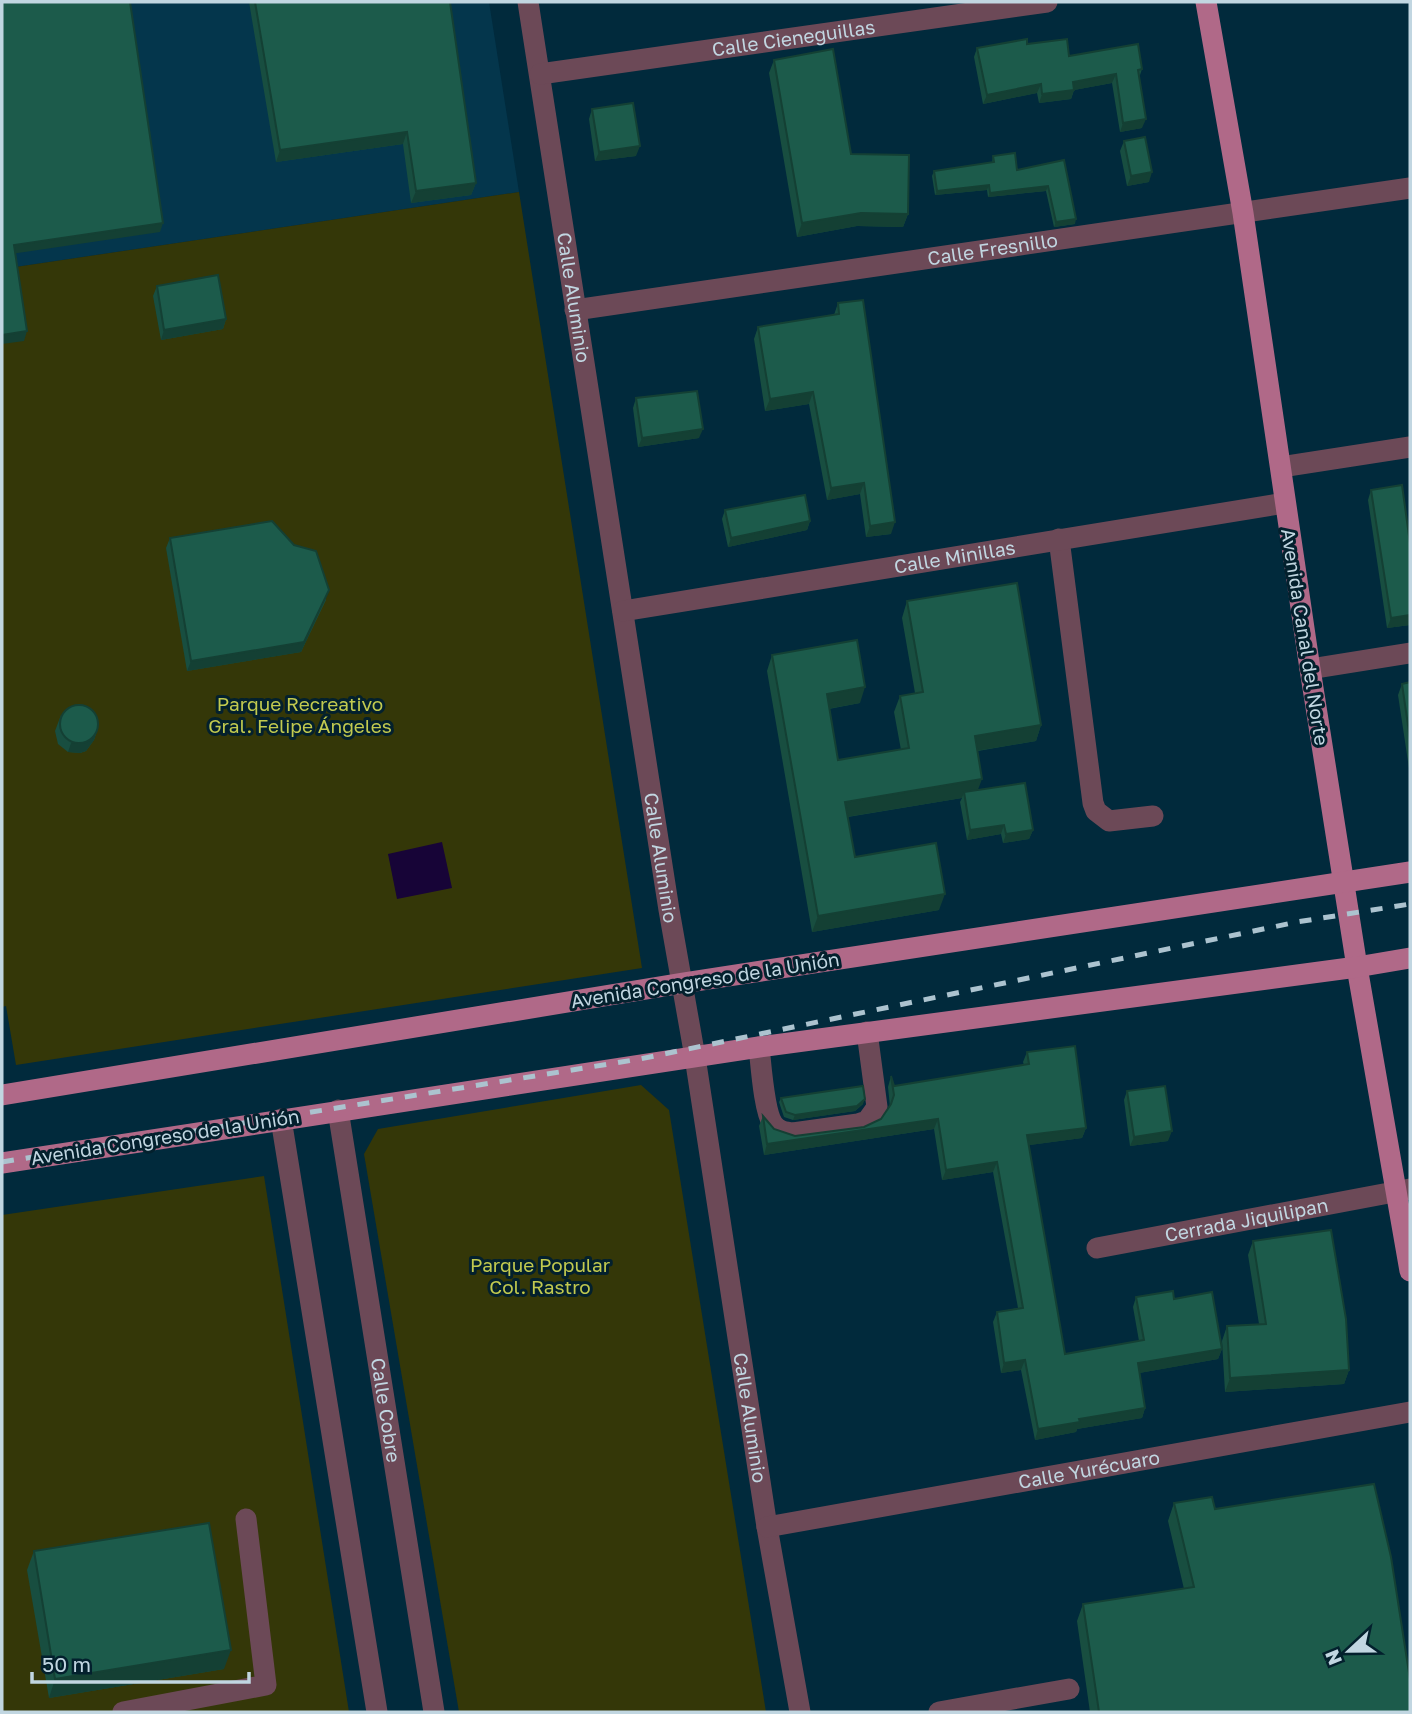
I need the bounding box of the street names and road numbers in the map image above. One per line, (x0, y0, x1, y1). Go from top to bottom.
street label: Calle Cieneguillas (710, 15, 876, 60)
street label: Calle Fresnillo (926, 228, 1059, 269)
street label: Calle Aluminio (553, 231, 596, 364)
street label: Avenida Canal del Norte (1277, 527, 1334, 747)
street label: Calle Minillas (892, 535, 1017, 578)
street label: Calle Aluminio (640, 791, 683, 925)
street label: Avenida Congreso de la Unión (569, 947, 841, 1012)
street label: Avenida Congreso de la Unión (29, 1104, 301, 1169)
street label: Cerrada Jiquilipan (1163, 1193, 1330, 1246)
street label: Calle Aluminio (729, 1351, 772, 1484)
street label: Calle Cobre (367, 1356, 406, 1464)
street label: Calle Yurécuaro (1016, 1445, 1161, 1493)

